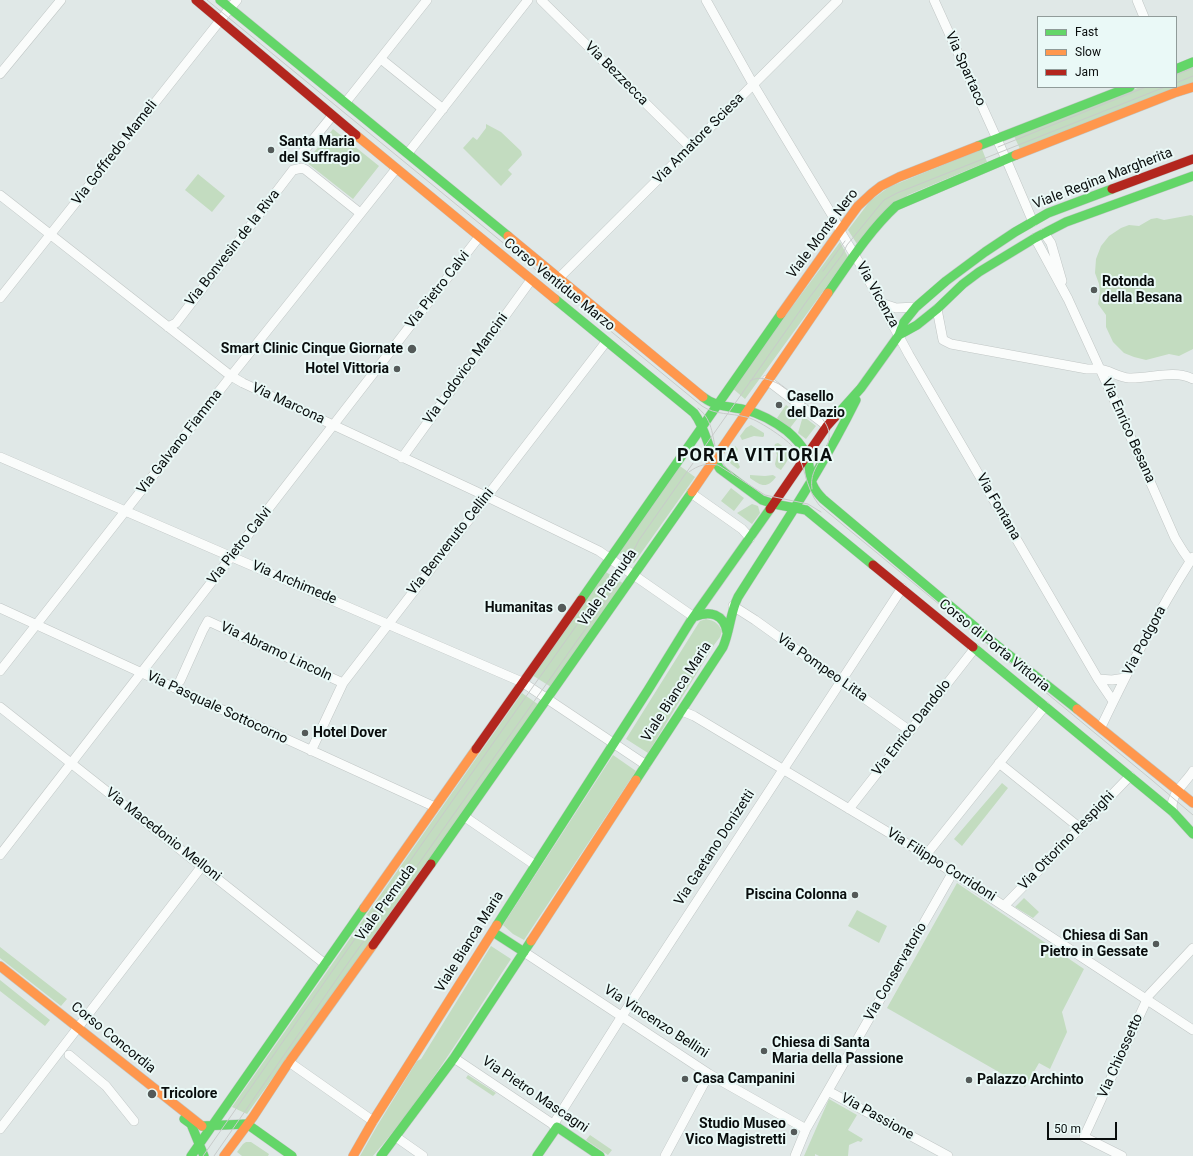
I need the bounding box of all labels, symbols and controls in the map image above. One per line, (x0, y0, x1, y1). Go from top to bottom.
legend (1037, 16, 1177, 88)
text: Fast (1075, 25, 1098, 39)
street label: Via Spartaco (941, 29, 989, 109)
street label: Via Bezzecca (581, 39, 651, 109)
text: Slow (1075, 45, 1101, 59)
text: Jam (1075, 65, 1099, 79)
street label: Via Amatore Sciesa (650, 90, 748, 188)
street label: Via Goffredo Mameli (69, 97, 161, 209)
place label: Santa Maria del Suffragio (279, 134, 360, 166)
marker: Santa Maria del Suffragio (266, 145, 276, 155)
street label: Viale Regina Margherita (1031, 145, 1175, 213)
street label: Via Bonvesin de la Riva (182, 186, 284, 310)
street label: Viale Monte Nero (784, 186, 862, 282)
street label: Corso Ventidue Marzo (500, 235, 618, 335)
street label: Via Pietro Calvi (402, 248, 474, 332)
street label: Via Vicenza (852, 259, 902, 331)
place label: Rotonda della Besana (1102, 274, 1182, 306)
marker: Rotonda della Besana (1089, 285, 1099, 295)
street label: Via Lodovico Mancini (420, 310, 512, 428)
place label: Smart Clinic Cinque Giornate (221, 341, 403, 357)
marker: Smart Clinic Cinque Giornate (406, 343, 418, 355)
place label: Hotel Vittoria (305, 361, 389, 377)
marker: Hotel Vittoria (392, 364, 402, 374)
street label: Via Enrico Besana (1097, 376, 1159, 486)
street label: Via Marcona (249, 380, 327, 428)
street label: Via Galvano Fiamma (134, 386, 226, 498)
place label: Casello del Dazio (787, 389, 845, 422)
marker: Casello del Dazio (774, 400, 784, 410)
district label: PORTA VITTORIA (677, 445, 833, 467)
street label: Via Fontana (972, 471, 1024, 543)
street label: Via Benvenuto Cellini (404, 485, 498, 599)
street label: Via Pietro Calvi (204, 504, 276, 588)
street label: Viale Premuda (575, 546, 641, 630)
street label: Via Archimede (249, 558, 339, 608)
street label: Corso di Porta Vittoria (935, 596, 1053, 696)
place label: Humanitas (485, 600, 553, 616)
marker: Humanitas (556, 602, 568, 614)
street label: Via Podgora (1120, 604, 1170, 678)
street label: Via Abramo Lincoln (217, 619, 335, 685)
street label: Via Pompeo Litta (773, 630, 871, 706)
street label: Viale Bianca Maria (638, 639, 716, 745)
street label: Via Pasquale Sottocorno (144, 668, 290, 748)
street label: Via Enrico Dandolo (869, 676, 955, 780)
place label: Hotel Dover (313, 725, 387, 741)
marker: Hotel Dover (300, 728, 310, 738)
street label: Via Macedonio Melloni (102, 785, 224, 885)
street label: Via Gaetano Donizetti (671, 787, 759, 909)
street label: Via Ottorino Respighi (1015, 788, 1119, 894)
street label: Via Filippo Corridoni (883, 825, 999, 905)
street label: Viale Premuda (353, 861, 419, 945)
place label: Piscina Colonna (745, 887, 847, 903)
street label: Viale Bianca Maria (432, 888, 508, 996)
marker: Piscina Colonna (850, 890, 860, 900)
street label: Via Conservatorio (861, 920, 931, 1024)
place label: Chiesa di San Pietro in Gessate (1040, 928, 1148, 960)
marker: Chiesa di San Pietro in Gessate (1151, 939, 1161, 949)
street label: Via Vincenzo Bellini (600, 982, 712, 1062)
street label: Corso Concordia (67, 999, 159, 1077)
street label: Via Chiossetto (1095, 1011, 1147, 1101)
place label: Chiesa di Santa Maria della Passione (772, 1035, 903, 1068)
marker: Chiesa di Santa Maria della Passione (759, 1046, 769, 1056)
street label: Via Pietro Mascagni (479, 1053, 591, 1137)
place label: Casa Campanini (693, 1071, 795, 1087)
place label: Palazzo Archinto (977, 1072, 1084, 1088)
marker: Casa Campanini (680, 1074, 690, 1084)
marker: Palazzo Archinto (964, 1075, 974, 1085)
place label: Tricolore (161, 1086, 217, 1102)
marker: Tricolore (146, 1088, 158, 1100)
street label: Via Passione (838, 1090, 916, 1144)
scale bar (1049, 1114, 1119, 1140)
place label: Studio Museo Vico Magistretti (685, 1116, 786, 1148)
text: 50 m (1054, 1122, 1081, 1136)
marker: Studio Museo Vico Magistretti (789, 1127, 799, 1137)

